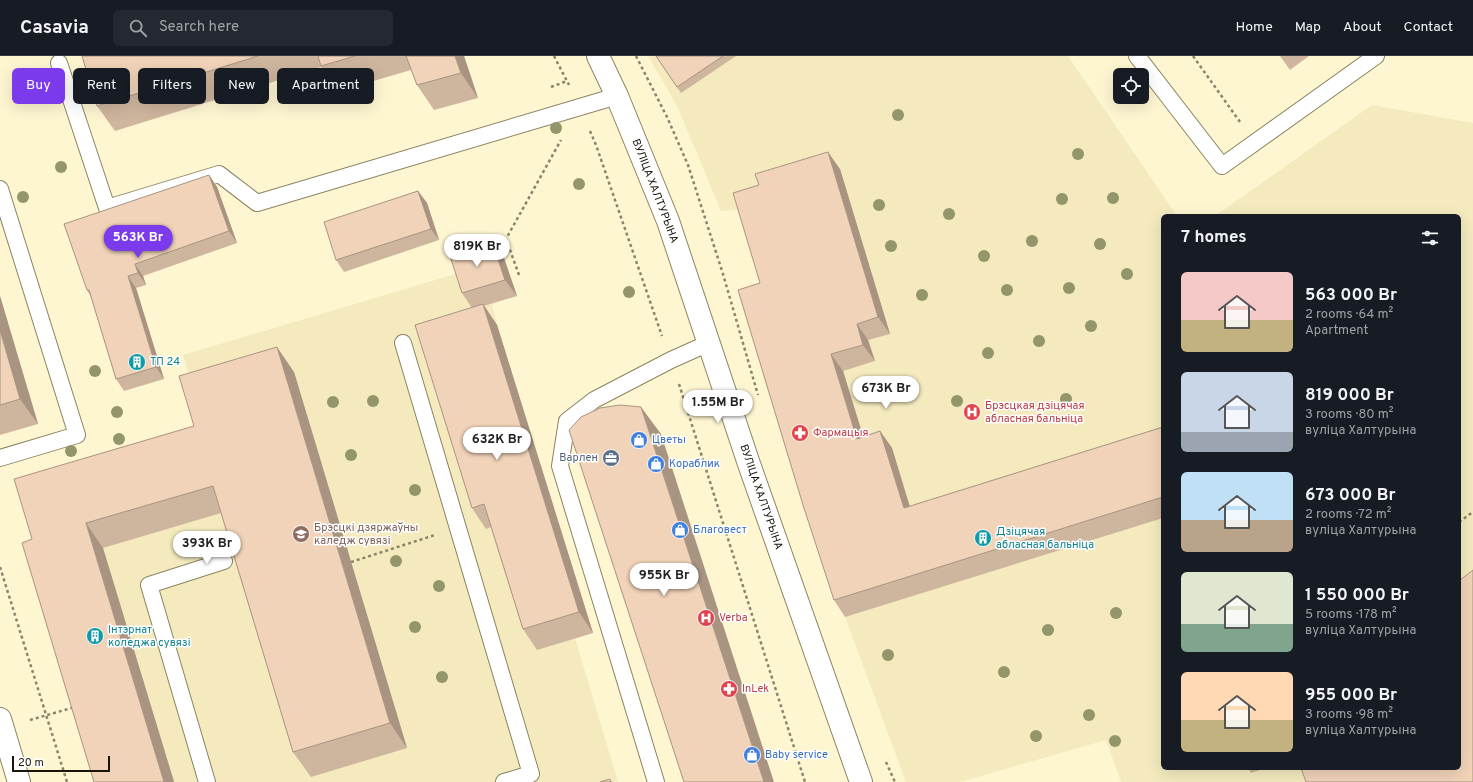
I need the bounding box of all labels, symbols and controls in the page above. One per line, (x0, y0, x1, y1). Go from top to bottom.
search box (113, 10, 393, 46)
text: Casavia (20, 16, 89, 40)
icon: search (127, 17, 149, 39)
text: Search here (159, 18, 239, 37)
text: Home (1236, 19, 1273, 36)
text: Map (1295, 19, 1321, 36)
text: About (1343, 19, 1382, 36)
text: Contact (1404, 19, 1453, 36)
chip: Buy (12, 68, 65, 104)
chip: Rent (73, 68, 130, 104)
chip: Filters (138, 68, 206, 104)
chip: New (214, 68, 269, 104)
chip: Apartment (277, 68, 374, 104)
map controls (1113, 68, 1149, 104)
button: locate (1113, 68, 1149, 104)
street label: ВУЛІЦА ХАЛТУРЫНА (629, 137, 681, 245)
pin: 563K Br (101, 225, 175, 259)
text: 7 homes (1181, 227, 1247, 249)
icon: filters (1419, 227, 1441, 249)
text: 563K Br (113, 230, 163, 246)
pin: 819K Br (440, 234, 514, 268)
text: 819K Br (453, 239, 501, 255)
text: 563 000 Br (1305, 285, 1397, 307)
icon: home (1213, 288, 1261, 336)
text: 2 rooms · 64 m² (1305, 307, 1393, 323)
text: Apartment (1305, 323, 1368, 339)
building icon: ТП 24 (127, 352, 147, 372)
place label: ТП 24 (150, 355, 180, 369)
pin: 673K Br (849, 376, 923, 410)
text: 673K Br (861, 381, 911, 397)
text: 819 000 Br (1305, 385, 1394, 407)
icon: home (1213, 388, 1261, 436)
pin: 1.55M Br (677, 390, 759, 424)
text: 1.55M Br (692, 395, 744, 411)
place label: Брэсцкая дзіцячая абласная бальніца (985, 399, 1085, 426)
hospital icon: Брэсцкая дзіцячая абласная бальніца (962, 402, 982, 422)
text: 3 rooms · 80 m² (1305, 407, 1393, 423)
pharmacy icon: Фармацыя (790, 423, 810, 443)
text: вуліца Халтурына (1305, 423, 1416, 439)
place label: Фармацыя (813, 426, 869, 440)
pin: 632K Br (460, 427, 534, 461)
shop icon: Цветы (629, 430, 649, 450)
text: 632K Br (472, 432, 522, 448)
place label: Цветы (652, 433, 686, 447)
street label: ВУЛІЦА ХАЛТУРЫНА (736, 442, 786, 552)
office icon: Варлен (601, 448, 621, 468)
place label: Варлен (559, 451, 598, 465)
shop icon: Кораблик (646, 454, 666, 474)
place label: Кораблик (669, 457, 720, 471)
text: 673 000 Br (1305, 485, 1396, 507)
icon: home (1213, 488, 1261, 536)
text: 2 rooms · 72 m² (1305, 507, 1391, 523)
shop icon: Благовест (670, 520, 690, 540)
place label: Брэсцкі дзяржаўны каледж сувязі (314, 521, 418, 548)
place label: Благовест (693, 523, 747, 537)
text: вуліца Халтурына (1305, 523, 1416, 539)
school or university icon: Брэсцкі дзяржаўны каледж сувязі (291, 524, 311, 544)
place label: Дзіцячая абласная бальніца (996, 525, 1094, 552)
building icon: Дзіцячая абласная бальніца (973, 528, 993, 548)
pin: 393K Br (170, 531, 244, 565)
text: 393K Br (182, 536, 232, 552)
pin: 955K Br (627, 563, 701, 597)
text: 955K Br (639, 568, 689, 584)
text: 1 550 000 Br (1305, 585, 1409, 607)
icon: home (1213, 588, 1261, 636)
text: 5 rooms · 178 m² (1305, 607, 1397, 623)
hospital icon: Verba (696, 608, 716, 628)
place label: Verba (719, 611, 748, 625)
place label: Інтэрнат коледжа сувязі (108, 623, 190, 650)
text: вуліца Халтурына (1305, 623, 1416, 639)
building icon: Інтэрнат коледжа сувязі (85, 626, 105, 646)
pharmacy icon: InLek (719, 679, 739, 699)
place label: InLek (742, 682, 769, 696)
text: 955 000 Br (1305, 685, 1397, 707)
icon: home (1213, 688, 1261, 736)
text: 3 rooms · 98 m² (1305, 707, 1393, 723)
text: вуліца Халтурына (1305, 723, 1416, 739)
shop icon: Baby service (742, 745, 762, 765)
place label: Baby service (765, 748, 828, 762)
scale bar (12, 754, 110, 773)
text: 20 m (18, 756, 44, 770)

